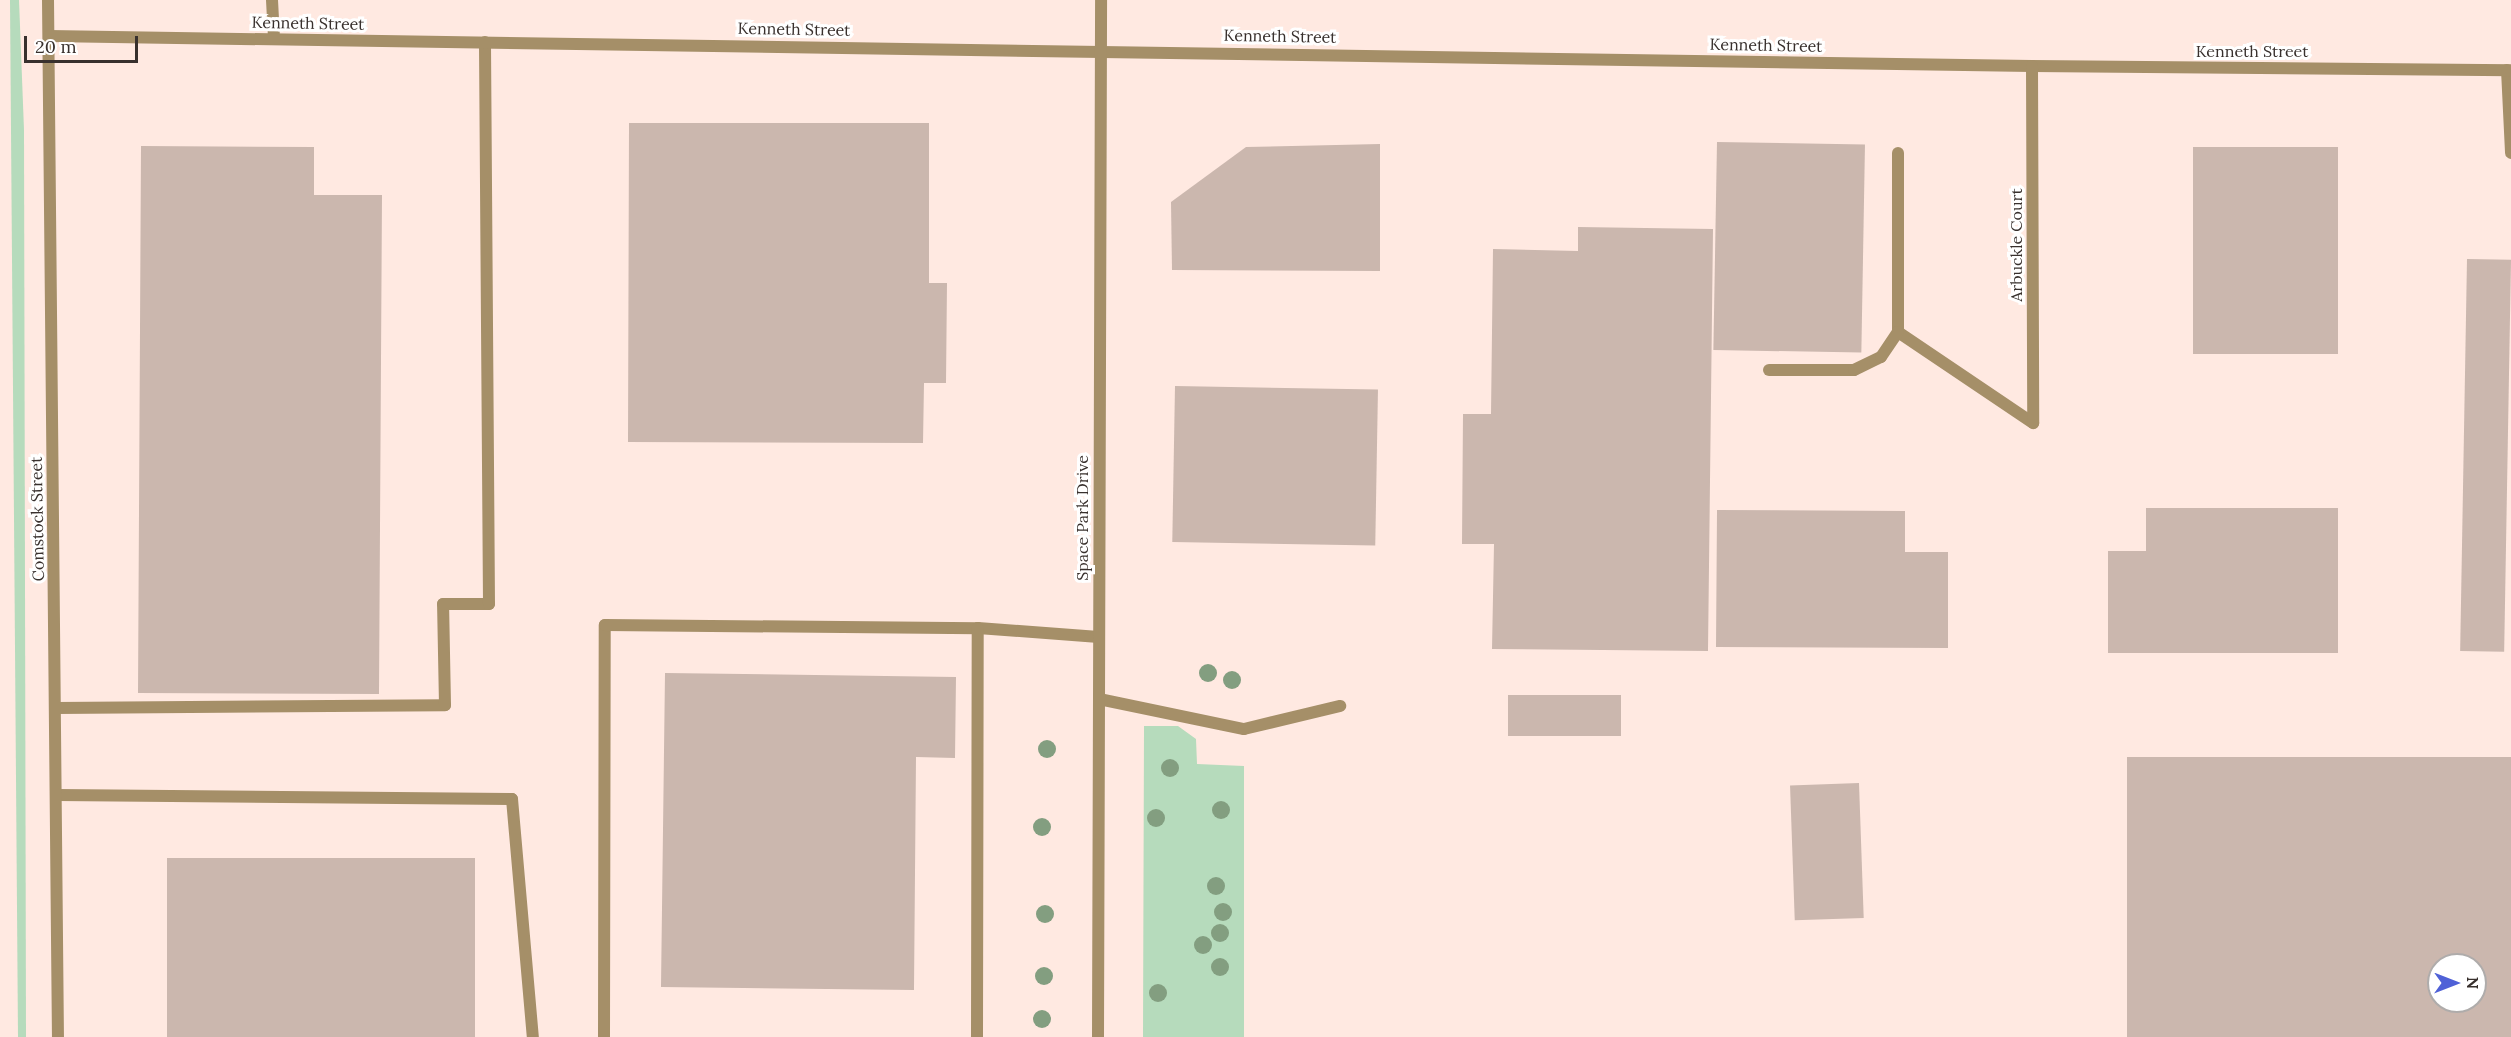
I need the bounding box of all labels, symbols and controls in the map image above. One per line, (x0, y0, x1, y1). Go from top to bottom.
street label: Kenneth Street (251, 12, 365, 34)
street label: Kenneth Street (737, 18, 851, 40)
scale bar (27, 24, 141, 62)
street label: Kenneth Street (1223, 25, 1337, 47)
street label: Kenneth Street (1709, 34, 1823, 56)
text: 20 m (35, 35, 77, 58)
street label: Kenneth Street (2196, 41, 2308, 61)
street label: Arbuckle Court (2006, 188, 2026, 302)
street label: Space Park Drive (1072, 455, 1092, 581)
street label: Comstock Street (26, 457, 48, 581)
north arrow (2427, 953, 2487, 1013)
text: N (2463, 977, 2483, 989)

